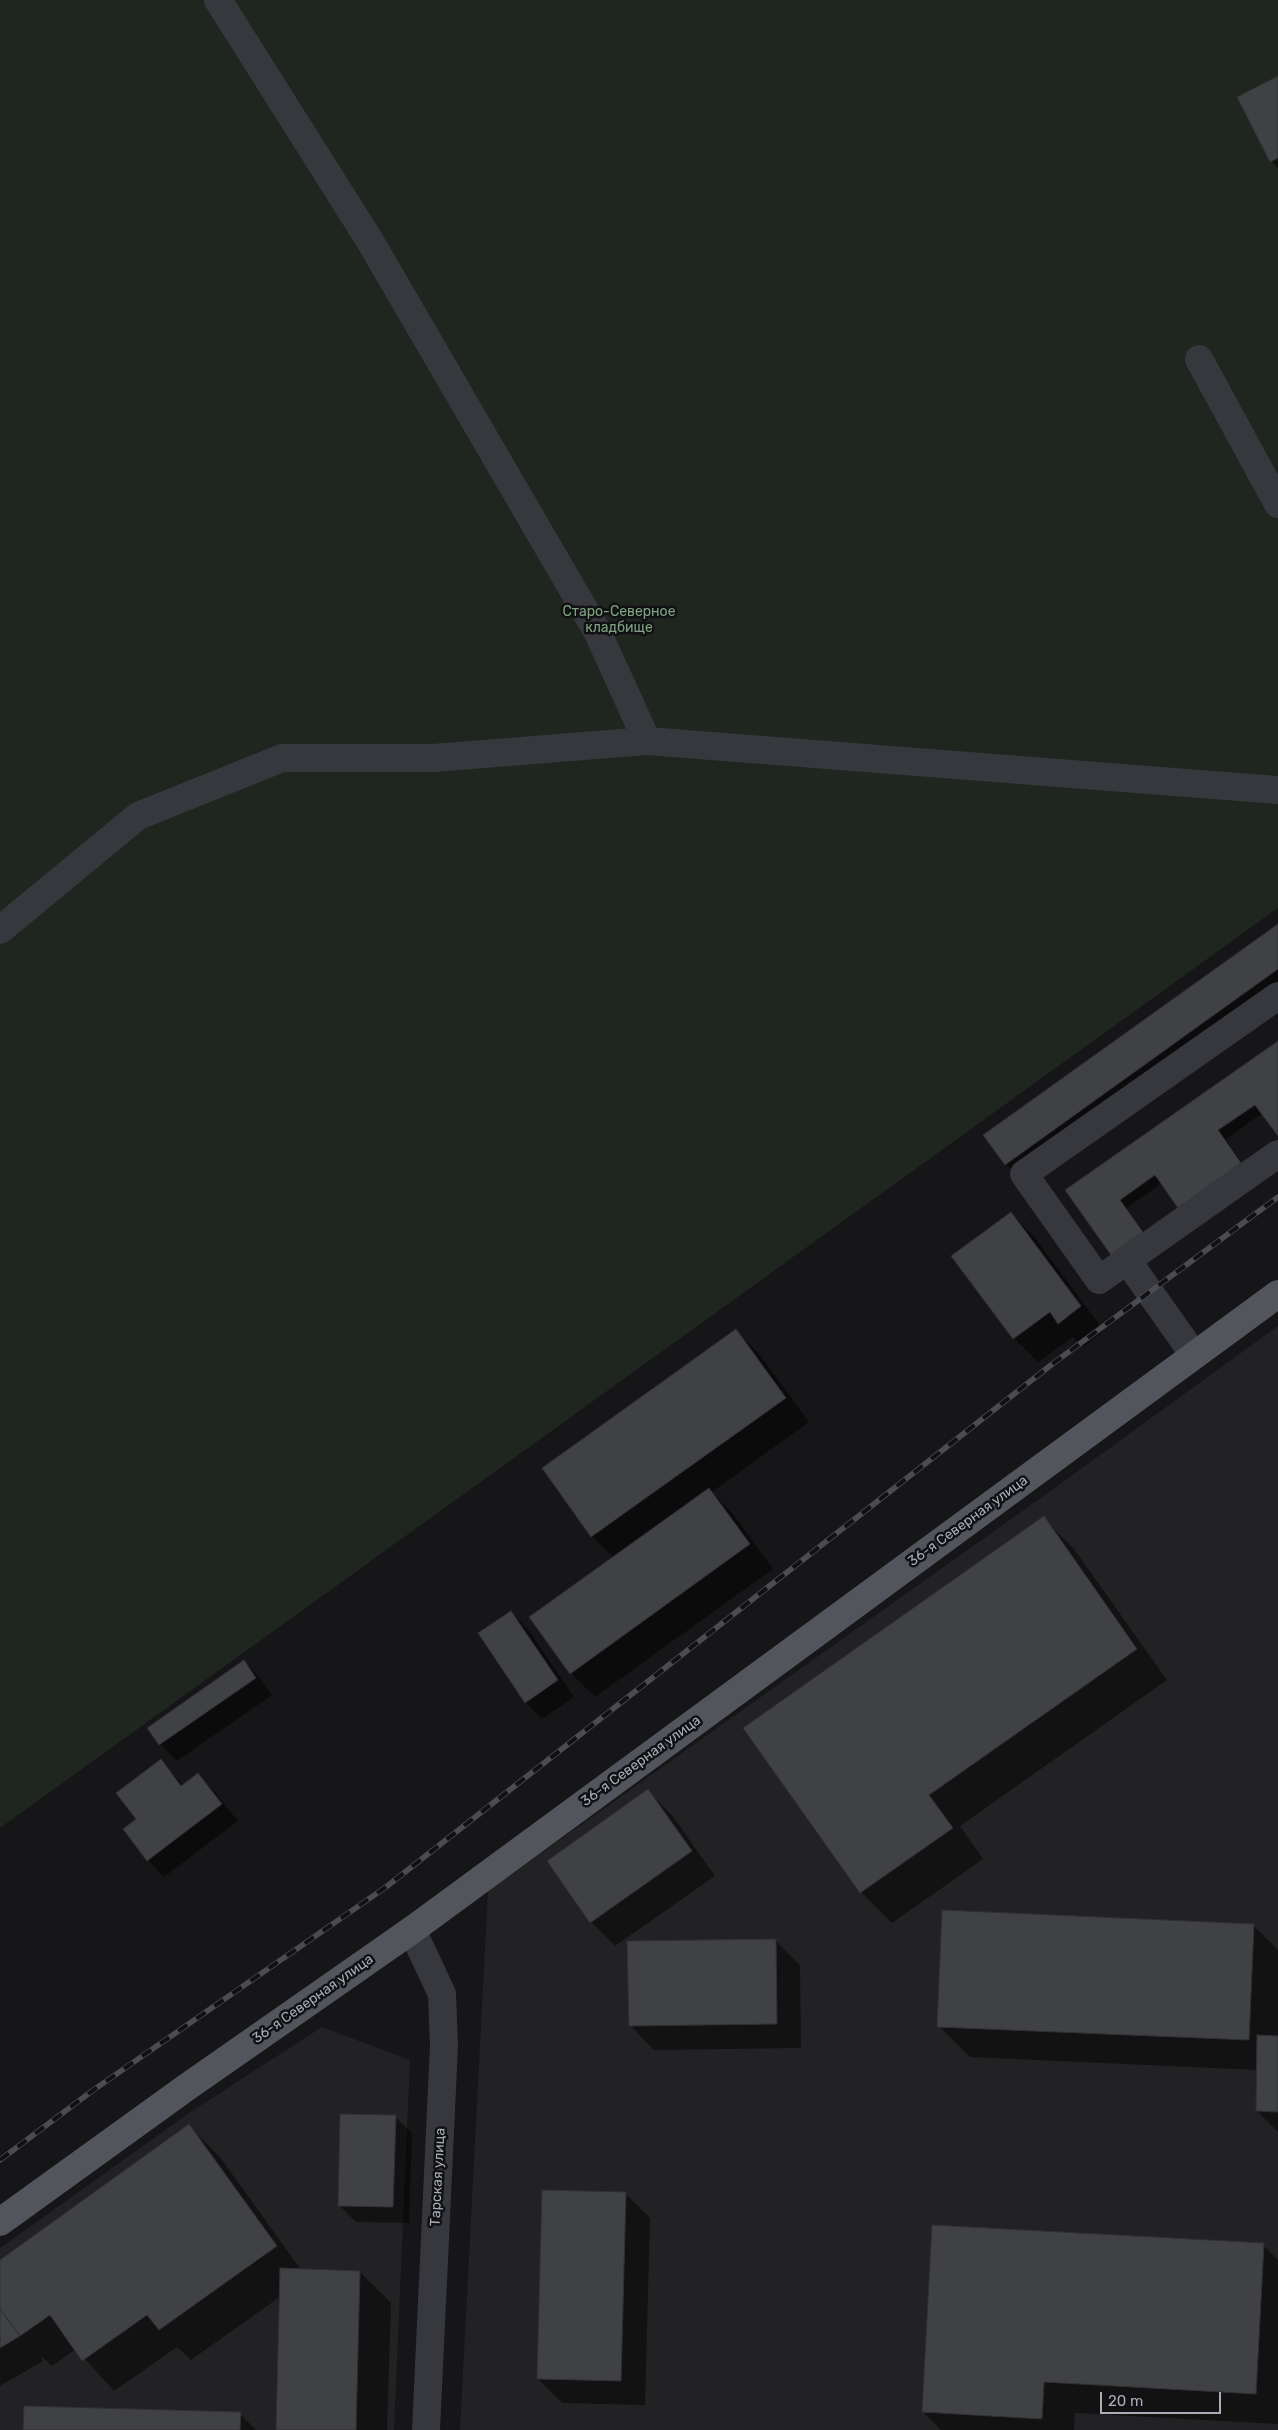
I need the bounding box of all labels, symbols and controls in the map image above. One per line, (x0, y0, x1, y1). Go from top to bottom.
park label: Старо-Северное кладбище (563, 604, 675, 636)
street label: 36-я Северная улица (905, 1472, 1031, 1570)
street label: 36-я Северная улица (578, 1712, 704, 1810)
street label: 36-я Северная улица (249, 1951, 377, 2047)
street label: Тарская улица (427, 2127, 449, 2227)
scale bar (1103, 2382, 1224, 2414)
text: 20 m (1108, 2392, 1143, 2410)

